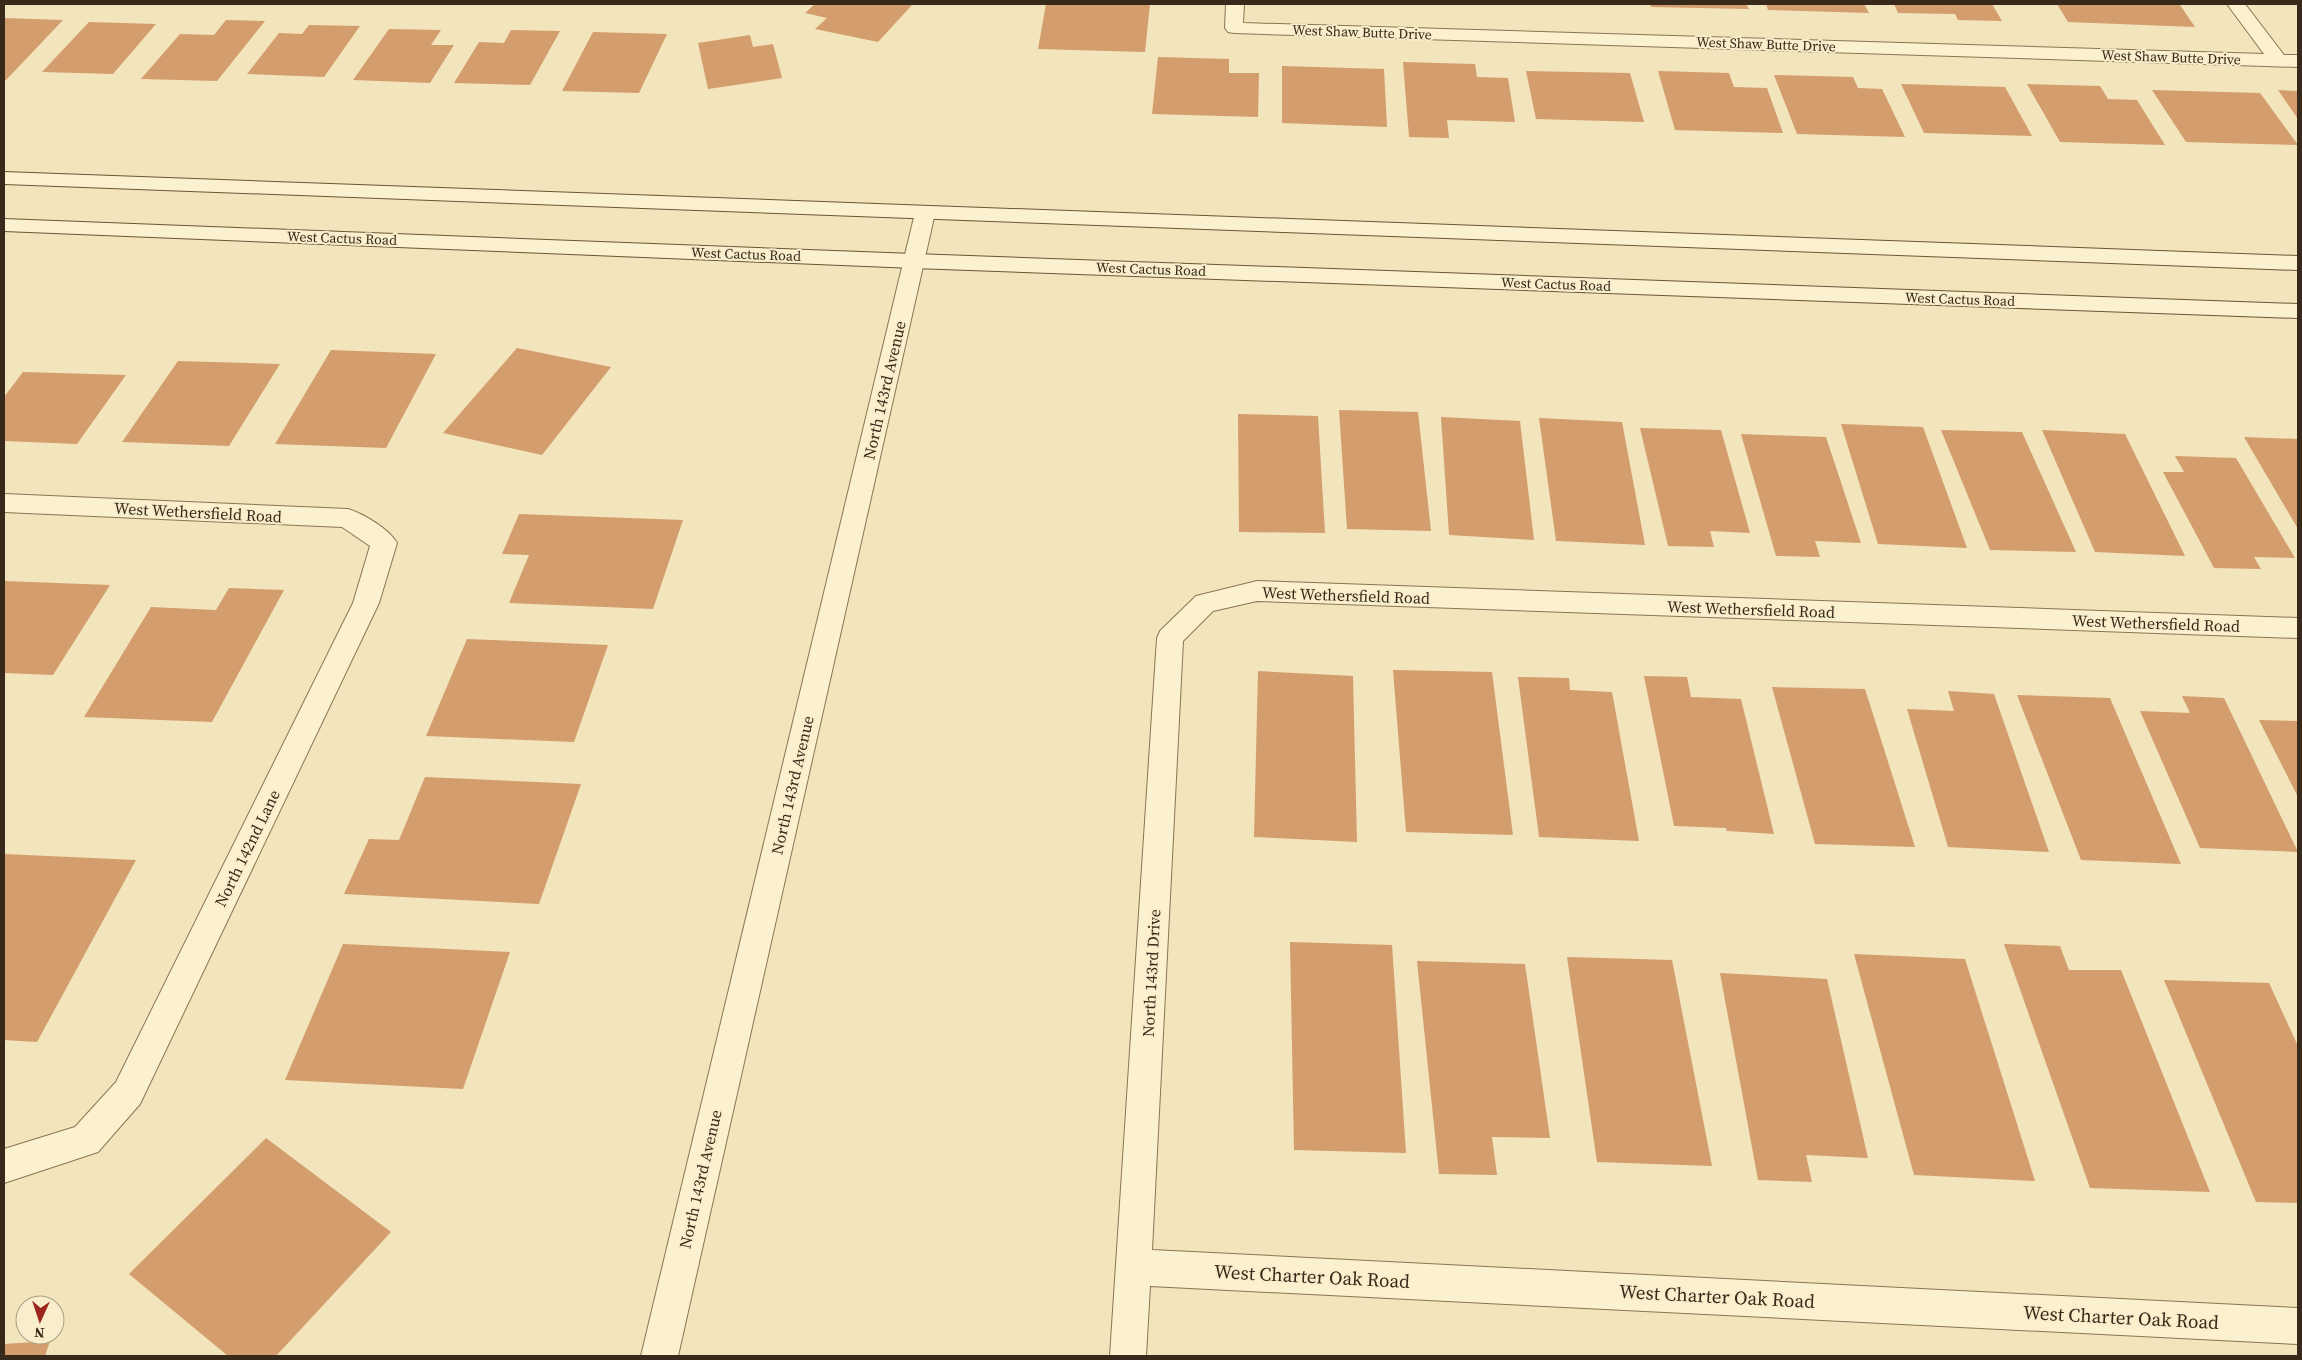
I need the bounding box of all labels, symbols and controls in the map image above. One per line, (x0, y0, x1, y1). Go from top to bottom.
street label: West Shaw Butte Drive (1292, 20, 1432, 44)
street label: West Shaw Butte Drive (1696, 32, 1836, 56)
street label: West Shaw Butte Drive (2101, 45, 2241, 69)
street label: West Cactus Road (287, 226, 397, 250)
street label: West Cactus Road (691, 242, 801, 266)
street label: West Cactus Road (1096, 257, 1206, 281)
street label: West Cactus Road (1501, 272, 1611, 296)
street label: West Cactus Road (1905, 287, 2015, 311)
street label: North 143rd Avenue (857, 318, 911, 462)
street label: West Wethersfield Road (113, 497, 283, 527)
street label: West Wethersfield Road (1262, 581, 1430, 609)
street label: West Wethersfield Road (1667, 595, 1835, 623)
street label: West Wethersfield Road (2072, 609, 2240, 637)
street label: North 143rd Avenue (765, 713, 819, 857)
street label: North 142nd Lane (209, 786, 285, 910)
street label: North 143rd Drive (1137, 909, 1165, 1037)
street label: North 143rd Avenue (673, 1107, 727, 1251)
street label: West Charter Oak Road (1213, 1258, 1411, 1294)
street label: West Charter Oak Road (1618, 1278, 1816, 1314)
north arrow (15, 1295, 65, 1345)
street label: West Charter Oak Road (2022, 1299, 2220, 1335)
text: N (34, 1323, 45, 1343)

